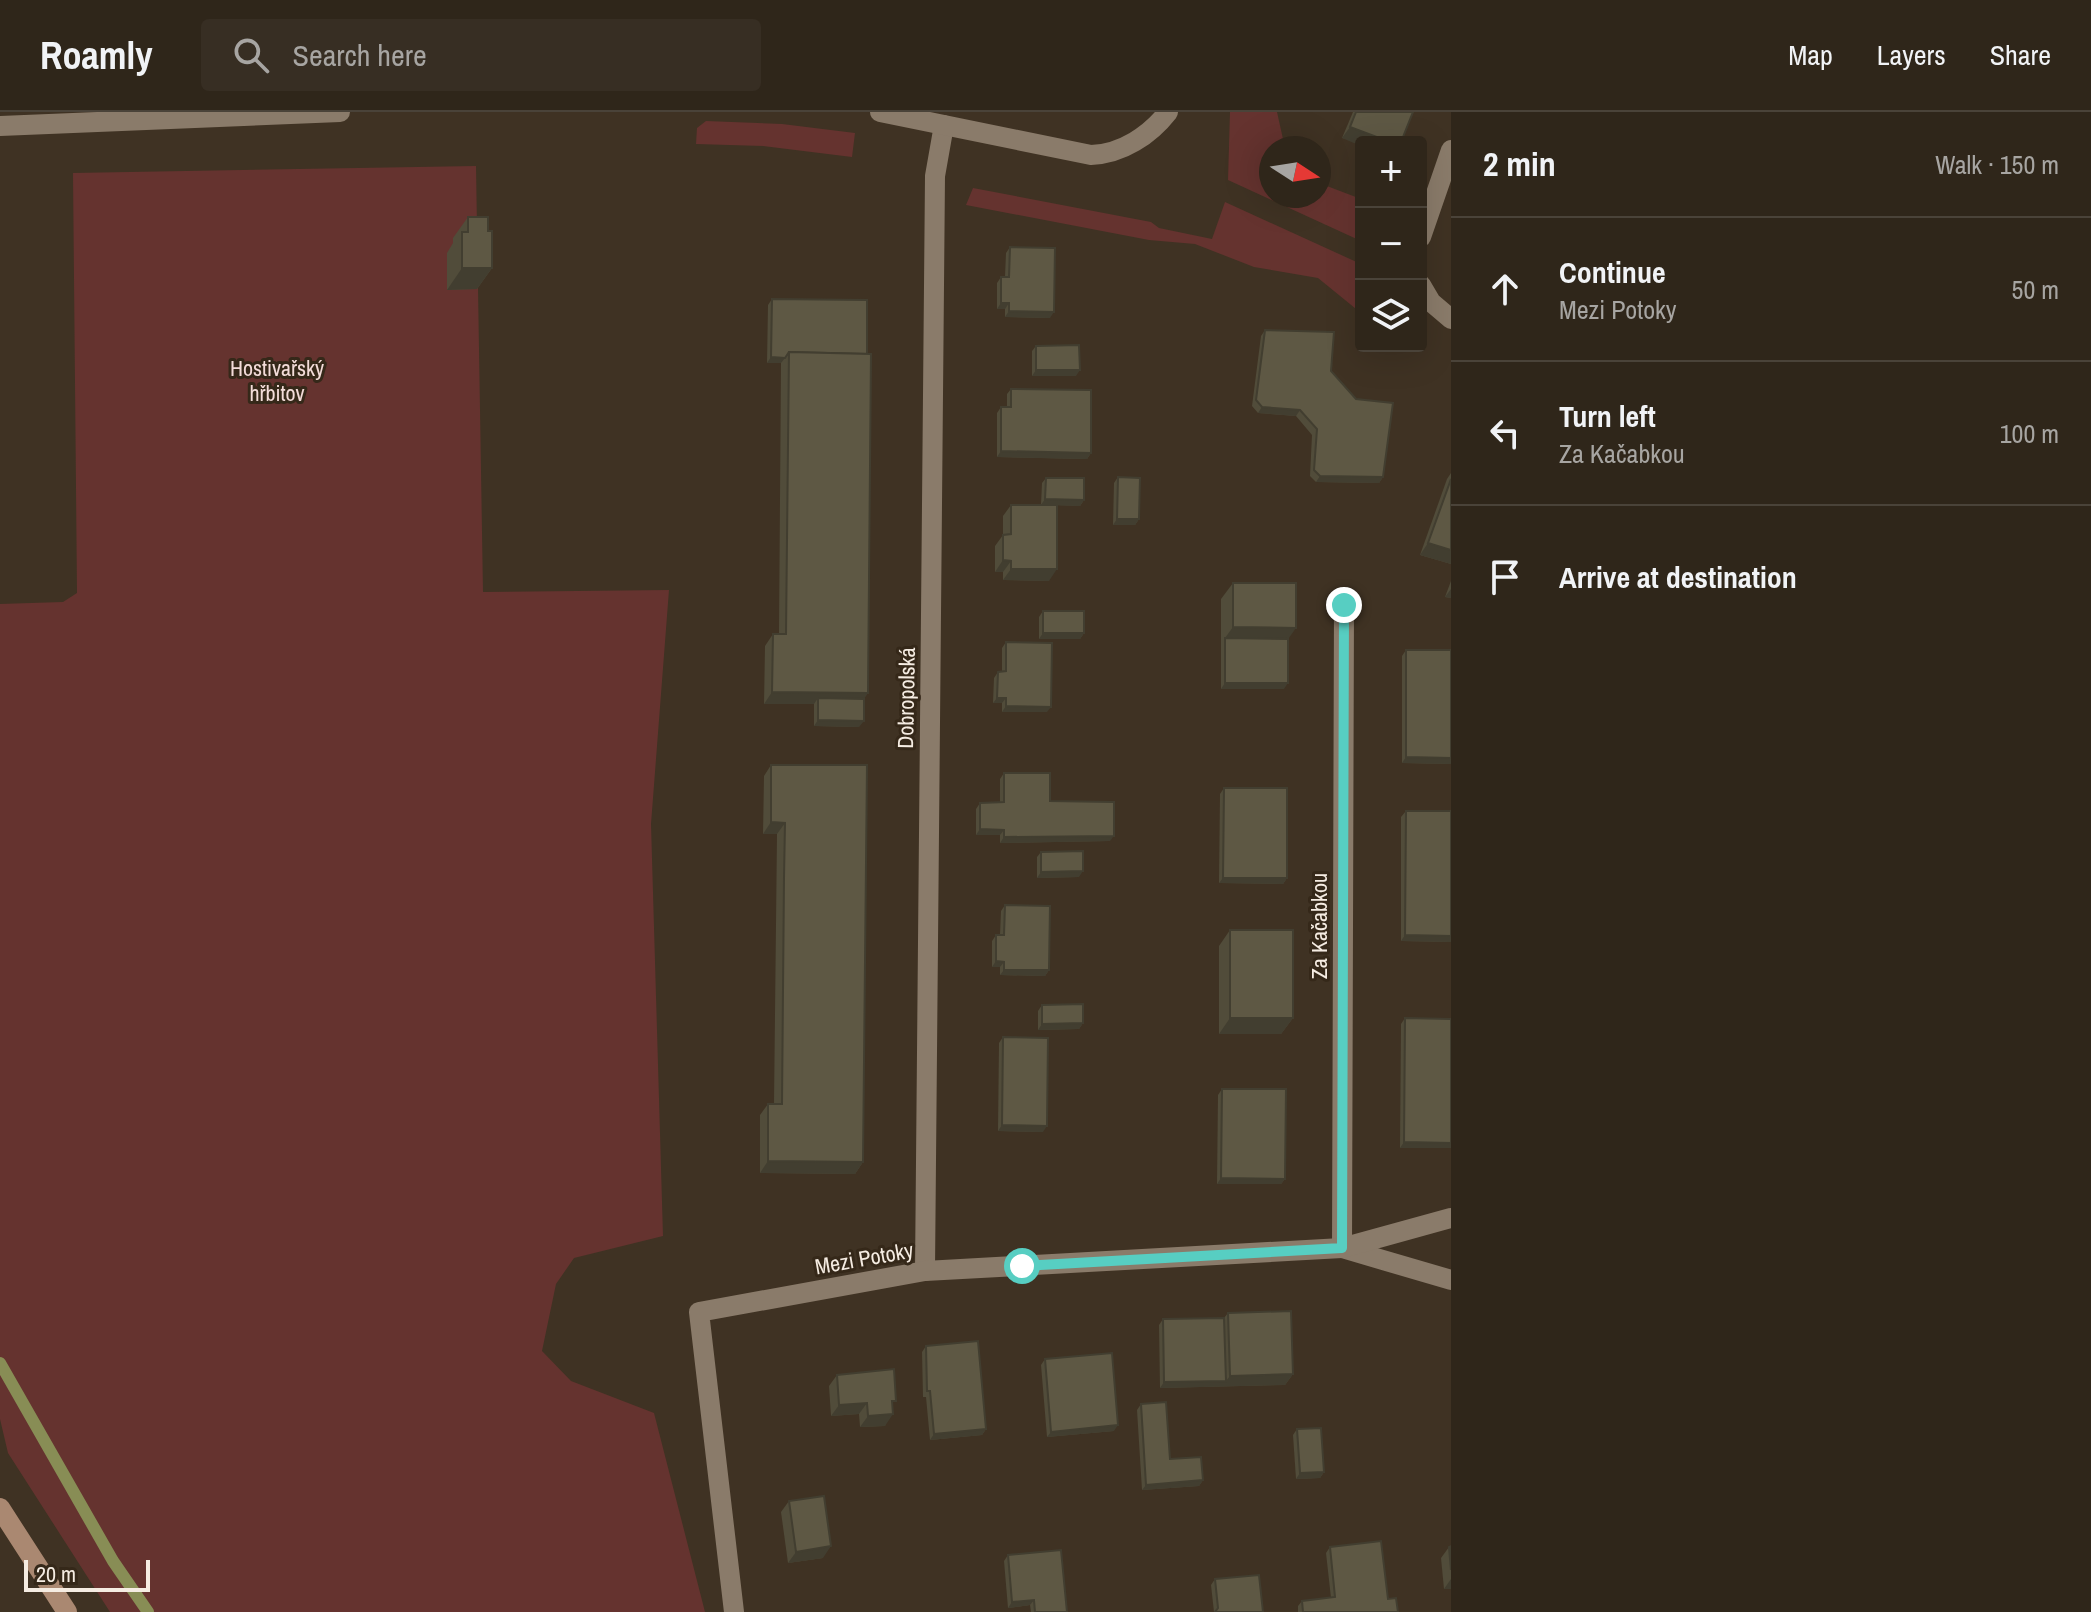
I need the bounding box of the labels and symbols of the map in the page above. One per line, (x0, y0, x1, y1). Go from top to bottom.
north arrow (1259, 136, 1331, 208)
park label: Hostivařský hřbitov (230, 353, 324, 408)
route end (1326, 587, 1362, 623)
street label: Dobropolská (890, 647, 922, 749)
street label: Za Kačabkou (1304, 873, 1334, 979)
street label: Mezi Potoky (813, 1235, 915, 1281)
route start (1004, 1248, 1040, 1284)
scale bar (24, 1556, 150, 1592)

